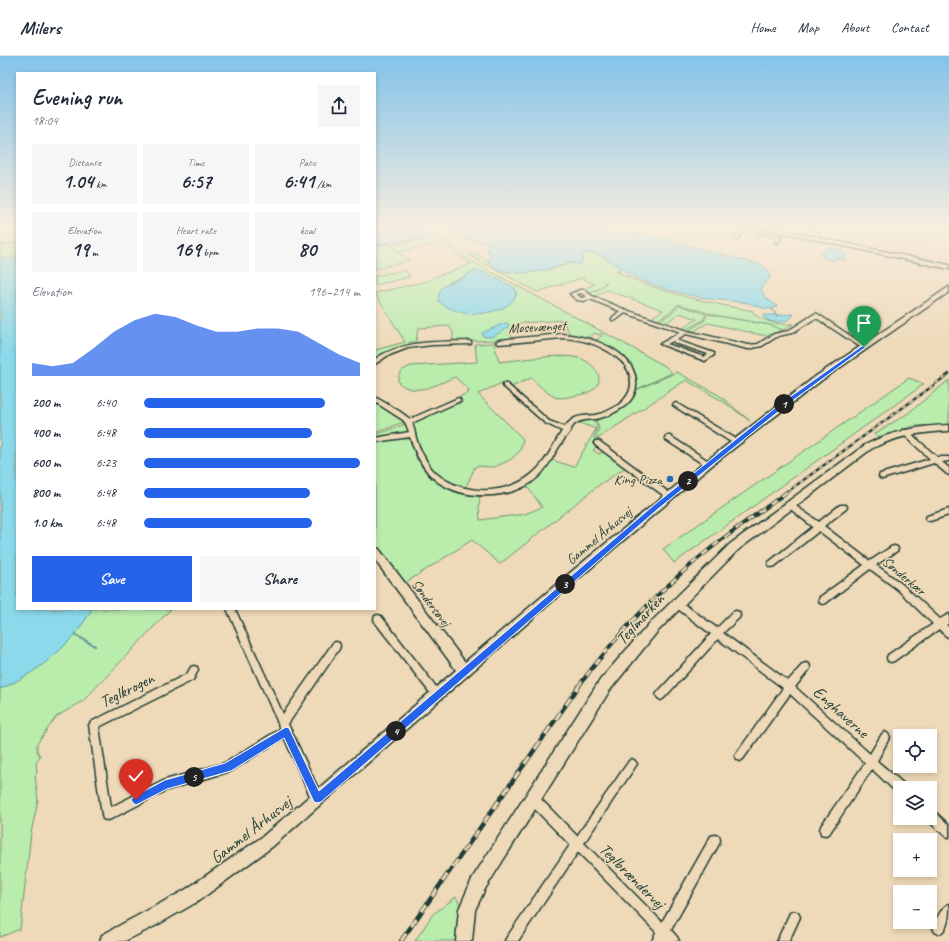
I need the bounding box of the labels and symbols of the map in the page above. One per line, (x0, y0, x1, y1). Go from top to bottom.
pin (847, 306, 881, 347)
street label: Mosevænget (508, 317, 568, 337)
pin: 1 (774, 394, 794, 414)
place label: King Pizza (614, 471, 663, 488)
pin: 2 (678, 471, 698, 491)
marker: King Pizza (665, 474, 675, 484)
street label: Gammel Århusvej (563, 502, 637, 568)
street label: Sønderkær (879, 553, 931, 600)
pin: 3 (555, 574, 575, 594)
street label: Søndersøvej (408, 576, 456, 632)
street label: Teglmarken (611, 588, 670, 649)
street label: Teglkrogen (96, 667, 159, 713)
street label: Enghaverne (809, 681, 874, 744)
pin: 4 (386, 721, 406, 741)
pin (119, 759, 153, 800)
pin: 5 (184, 767, 204, 787)
street label: Gammel Århusvej (206, 790, 298, 868)
street label: Teglbrændervej (595, 839, 671, 915)

